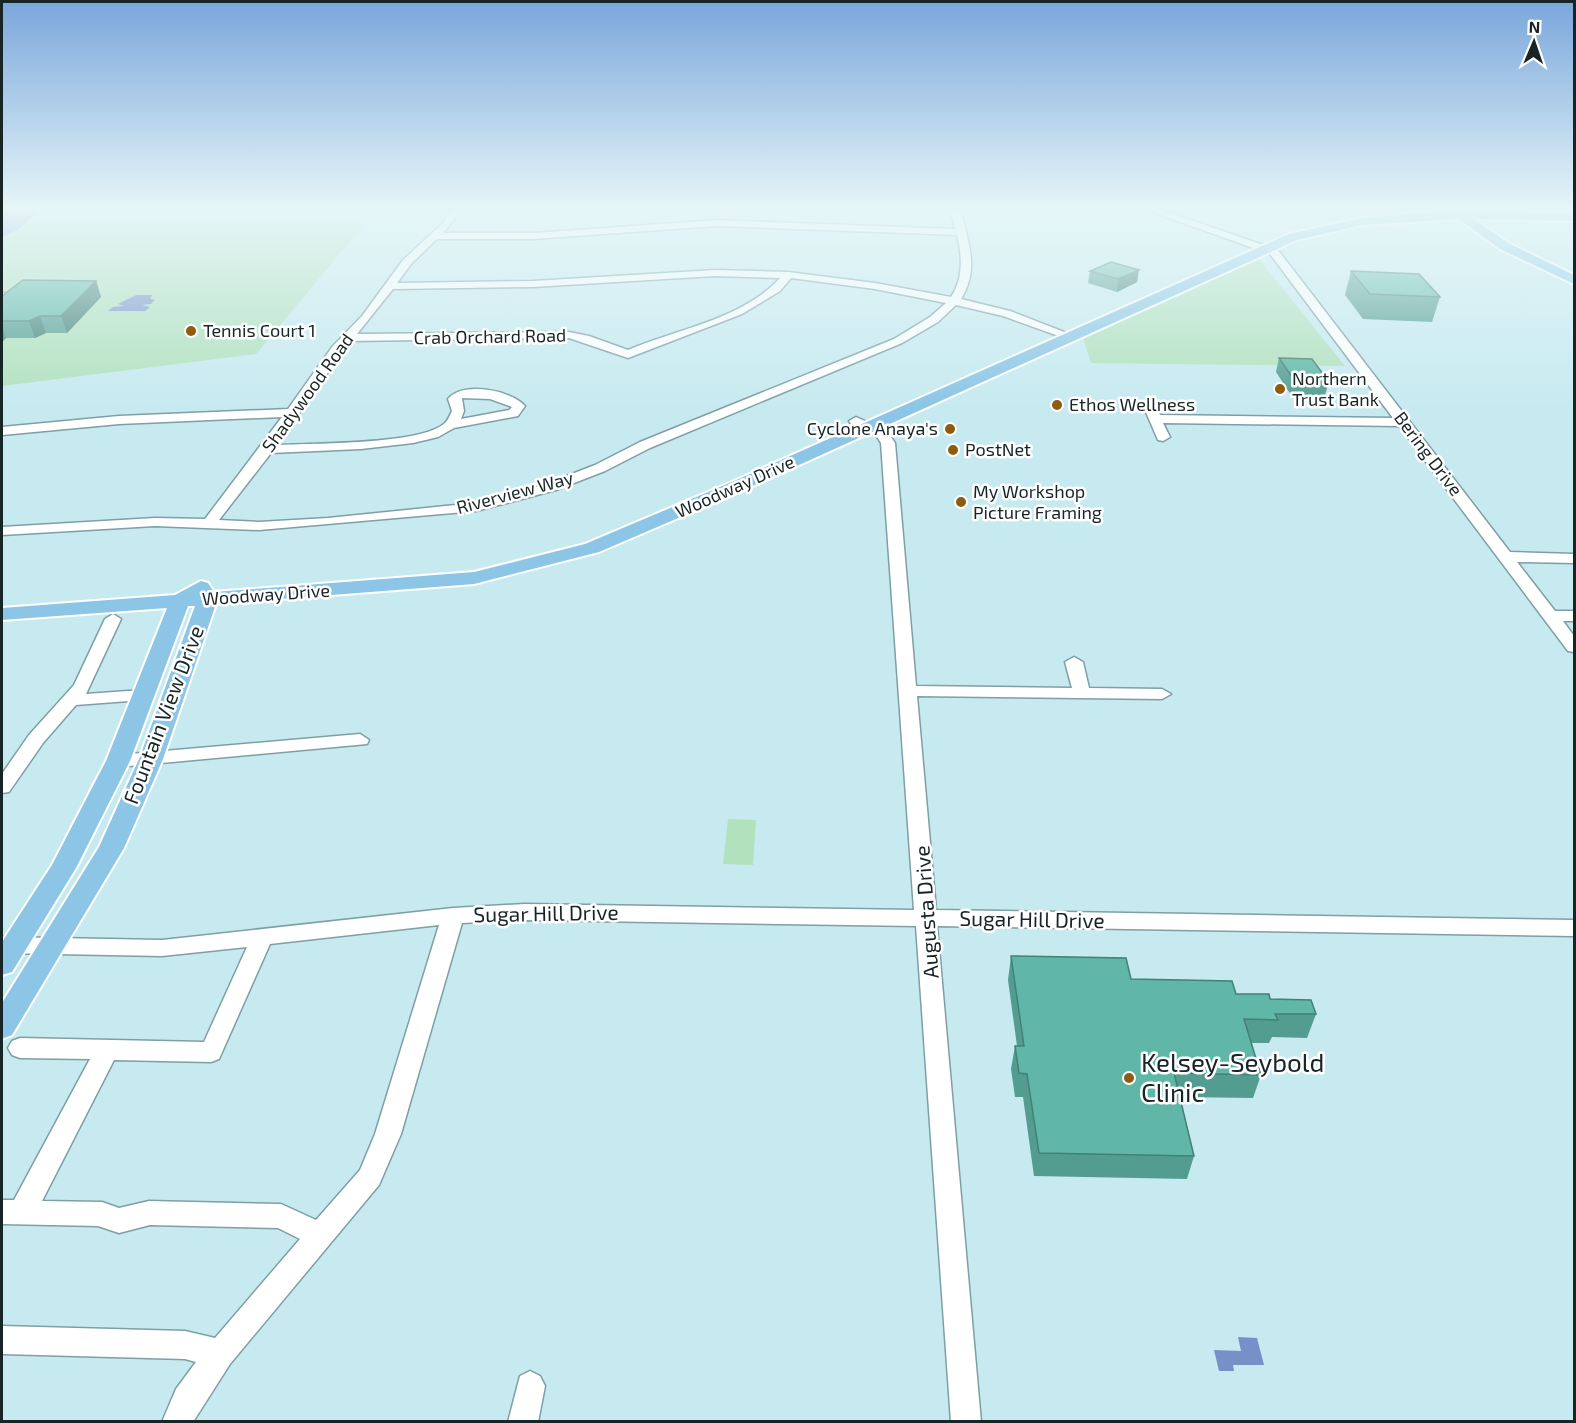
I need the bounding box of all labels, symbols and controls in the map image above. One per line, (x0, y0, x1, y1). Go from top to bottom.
north arrow (1504, 12, 1564, 72)
text: N (1528, 17, 1541, 36)
place label: Tennis Court 1 (203, 319, 316, 341)
marker: Tennis Court 1 (184, 324, 198, 338)
street label: Crab Orchard Road (413, 324, 566, 348)
street label: Shadywood Road (257, 329, 358, 456)
place label: Northern Trust Bank (1292, 367, 1379, 410)
marker: Northern Trust Bank (1273, 382, 1287, 396)
place label: Ethos Wellness (1069, 393, 1195, 415)
marker: Ethos Wellness (1050, 398, 1064, 412)
street label: Bering Drive (1390, 407, 1468, 500)
place label: Cyclone Anaya's (807, 417, 938, 439)
marker: Cyclone Anaya's (943, 422, 957, 436)
place label: PostNet (965, 438, 1031, 460)
marker: PostNet (946, 443, 960, 457)
street label: Woodway Drive (672, 450, 798, 522)
street label: Riverview Way (454, 466, 576, 518)
place label: My Workshop Picture Framing (973, 480, 1102, 523)
marker: My Workshop Picture Framing (954, 495, 968, 509)
street label: Woodway Drive (201, 579, 331, 609)
street label: Fountain View Drive (117, 622, 208, 807)
street label: Augusta Drive (908, 845, 943, 980)
street label: Sugar Hill Drive (473, 899, 619, 926)
street label: Sugar Hill Drive (959, 905, 1105, 932)
place label: Kelsey-Seybold Clinic (1141, 1046, 1324, 1107)
marker: Kelsey-Seybold Clinic (1122, 1071, 1136, 1085)

